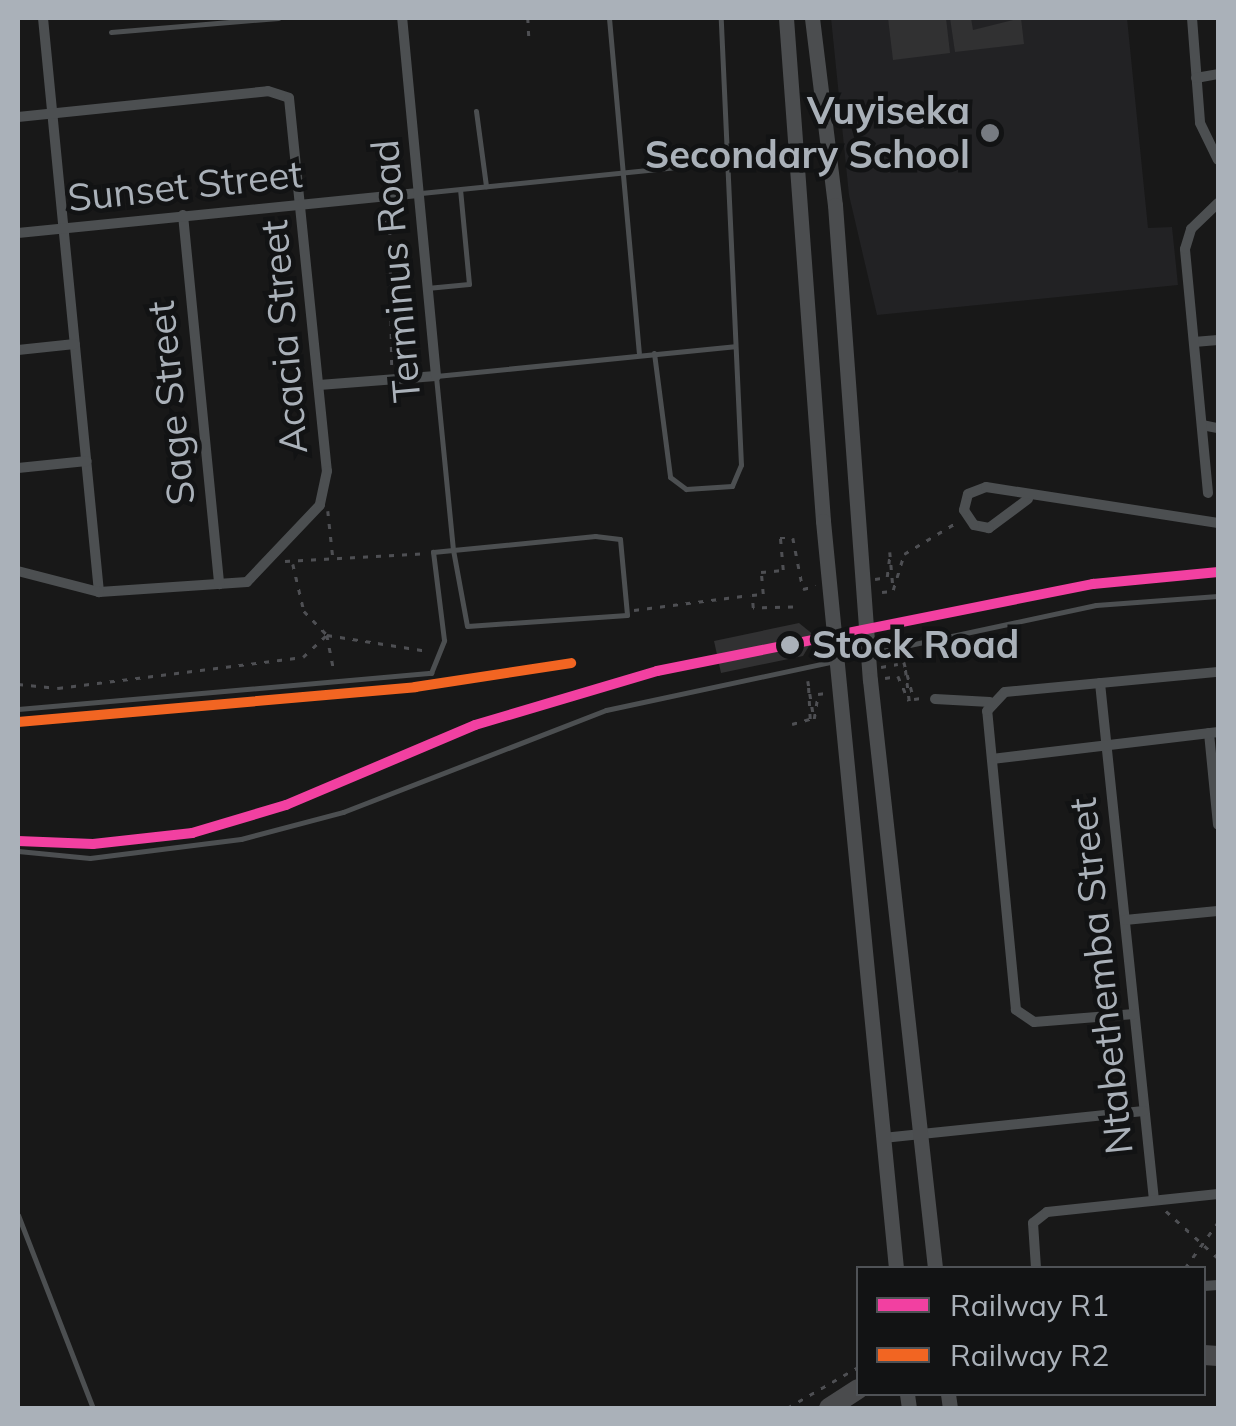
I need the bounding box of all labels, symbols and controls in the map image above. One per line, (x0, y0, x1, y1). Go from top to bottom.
place label: Vuyiseka Secondary School (645, 88, 970, 178)
marker: Vuyiseka Secondary School (979, 122, 1001, 144)
street label: Terminus Road (362, 138, 430, 404)
street label: Sunset Street (65, 151, 305, 221)
street label: Acacia Street (251, 218, 317, 456)
street label: Sage Street (138, 299, 204, 507)
place label: Stock Road (812, 622, 1019, 668)
marker: Stock Road (777, 632, 803, 658)
street label: Ntabethemba Street (1060, 796, 1142, 1156)
legend (856, 1266, 1206, 1396)
text: Railway R1 (950, 1286, 1109, 1324)
text: Railway R2 (950, 1336, 1109, 1374)

